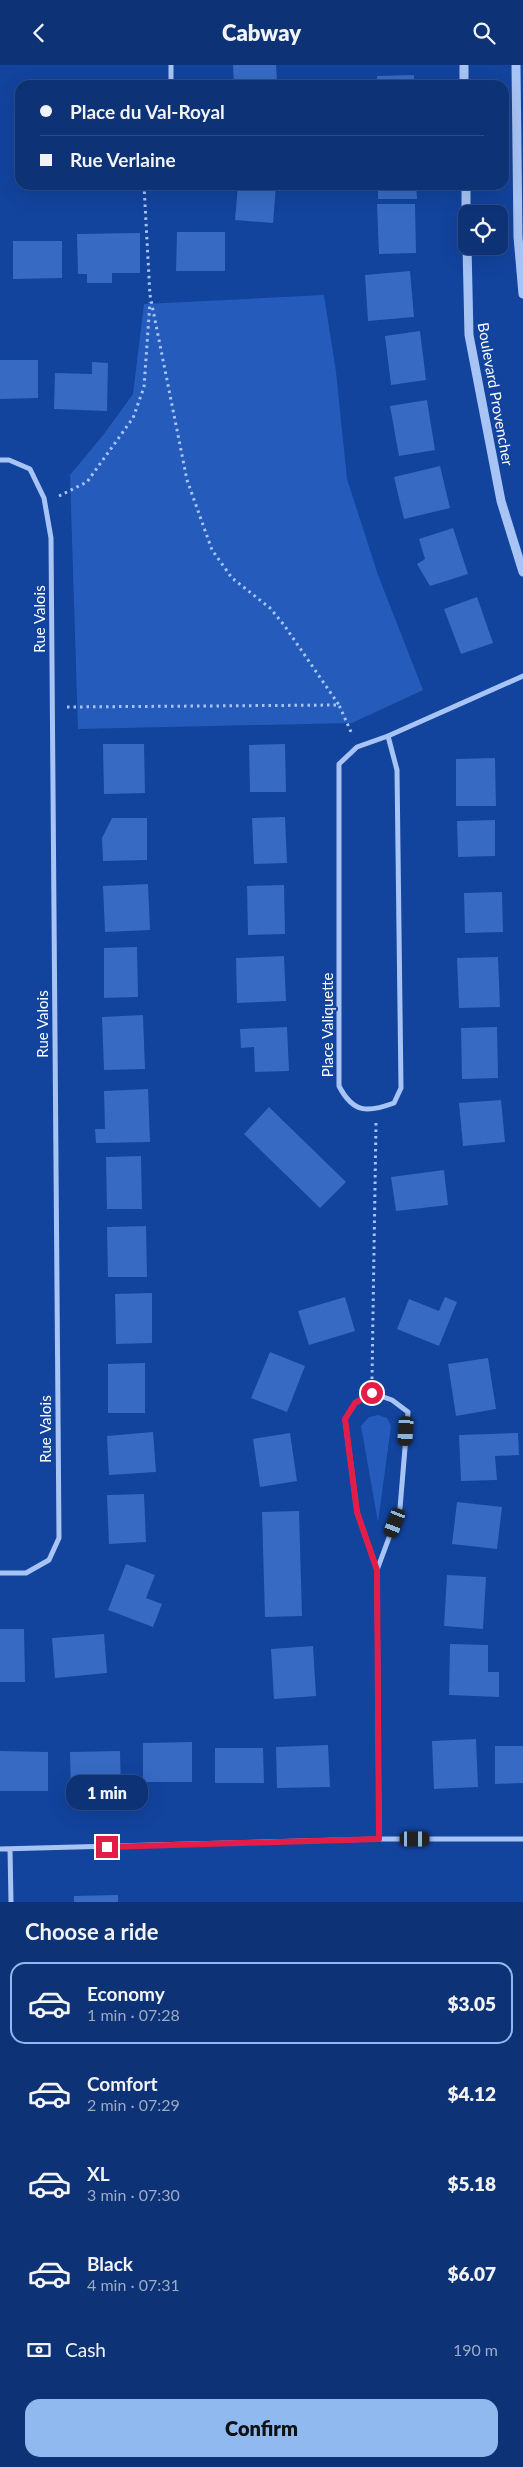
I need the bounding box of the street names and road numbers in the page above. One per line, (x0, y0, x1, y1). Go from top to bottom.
street label: Boulevard Provencher (475, 321, 518, 468)
street label: Rue Valois (30, 585, 48, 653)
street label: Place Valiquette (318, 973, 336, 1077)
street label: Rue Valois (33, 990, 51, 1058)
street label: Rue Valois (36, 1395, 54, 1463)

